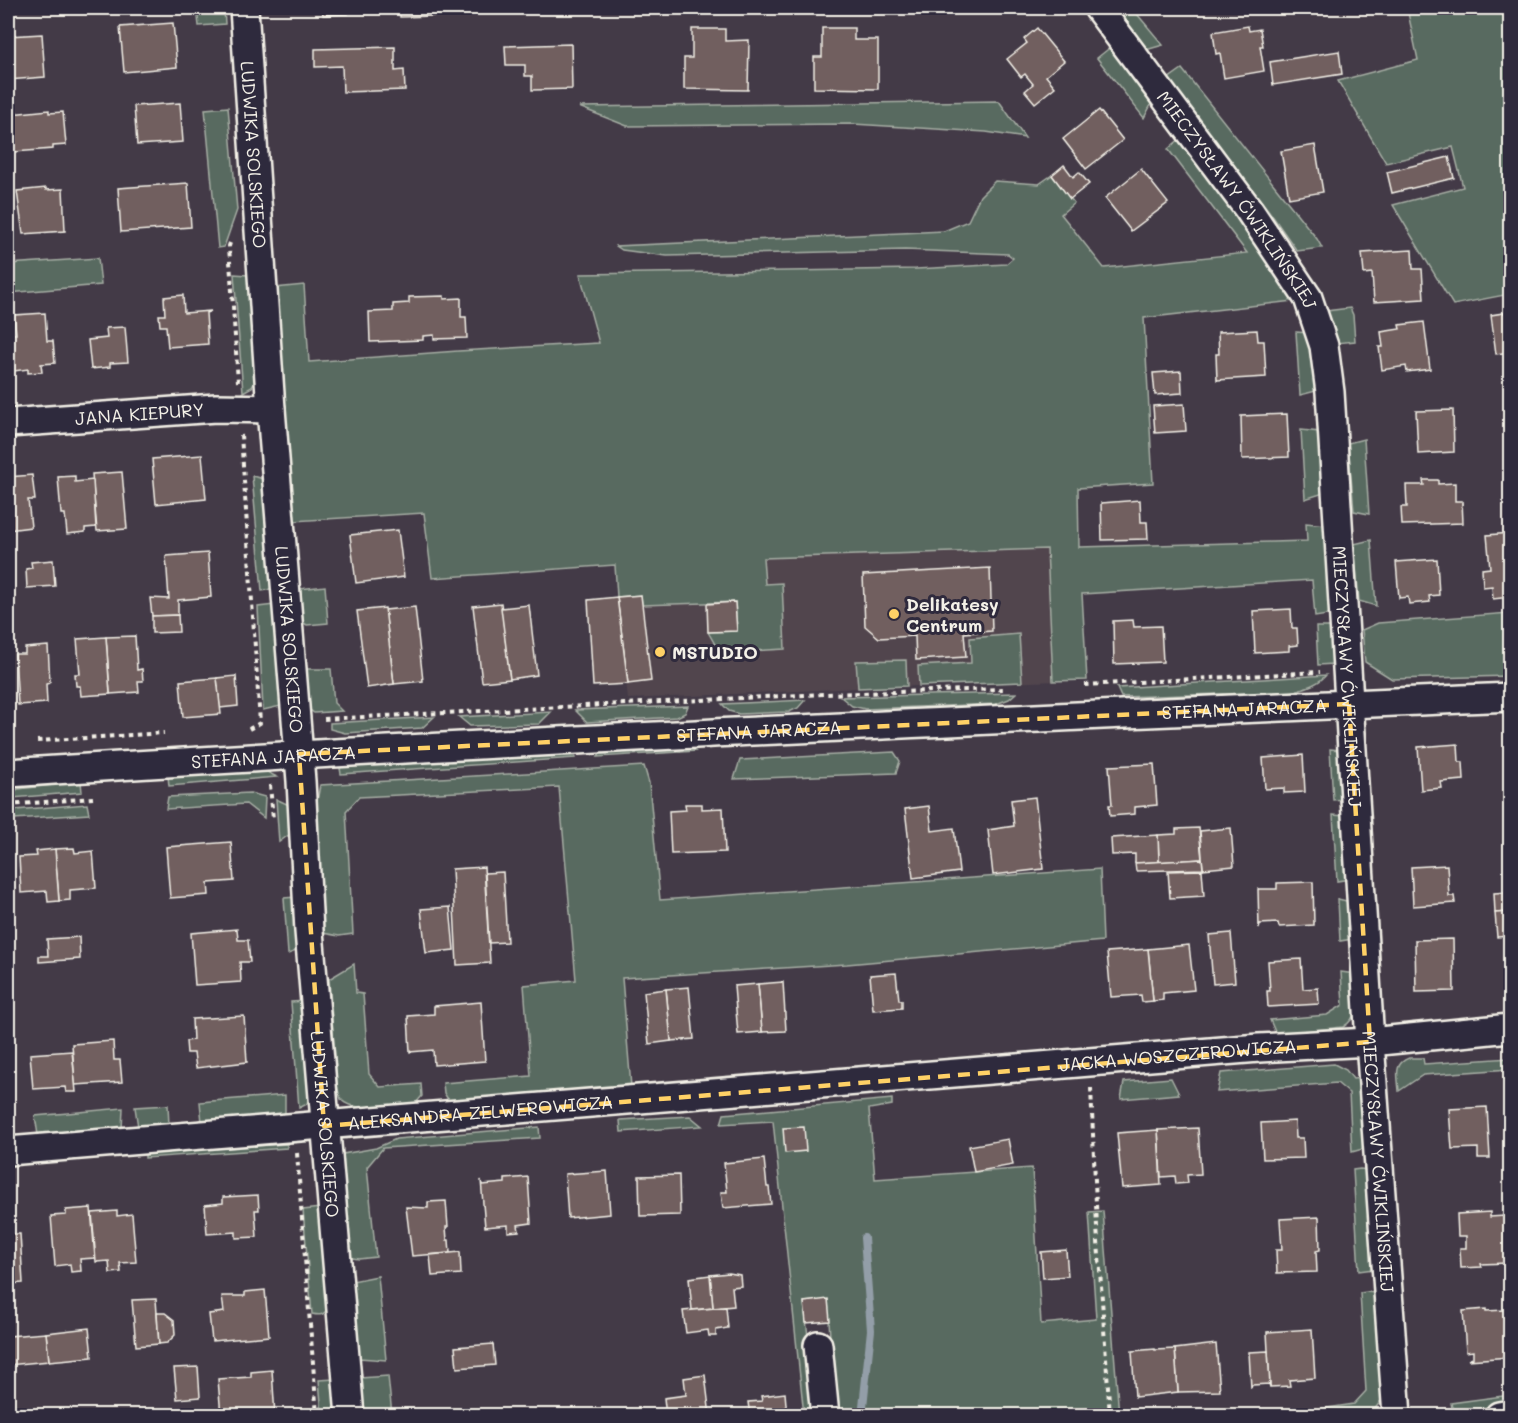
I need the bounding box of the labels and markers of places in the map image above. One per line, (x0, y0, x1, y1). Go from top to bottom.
place label: Delikatesy Centrum (906, 592, 999, 637)
marker: Delikatesy Centrum (887, 607, 901, 621)
place label: MSTUDIO (672, 640, 758, 664)
marker: MSTUDIO (653, 645, 667, 659)

